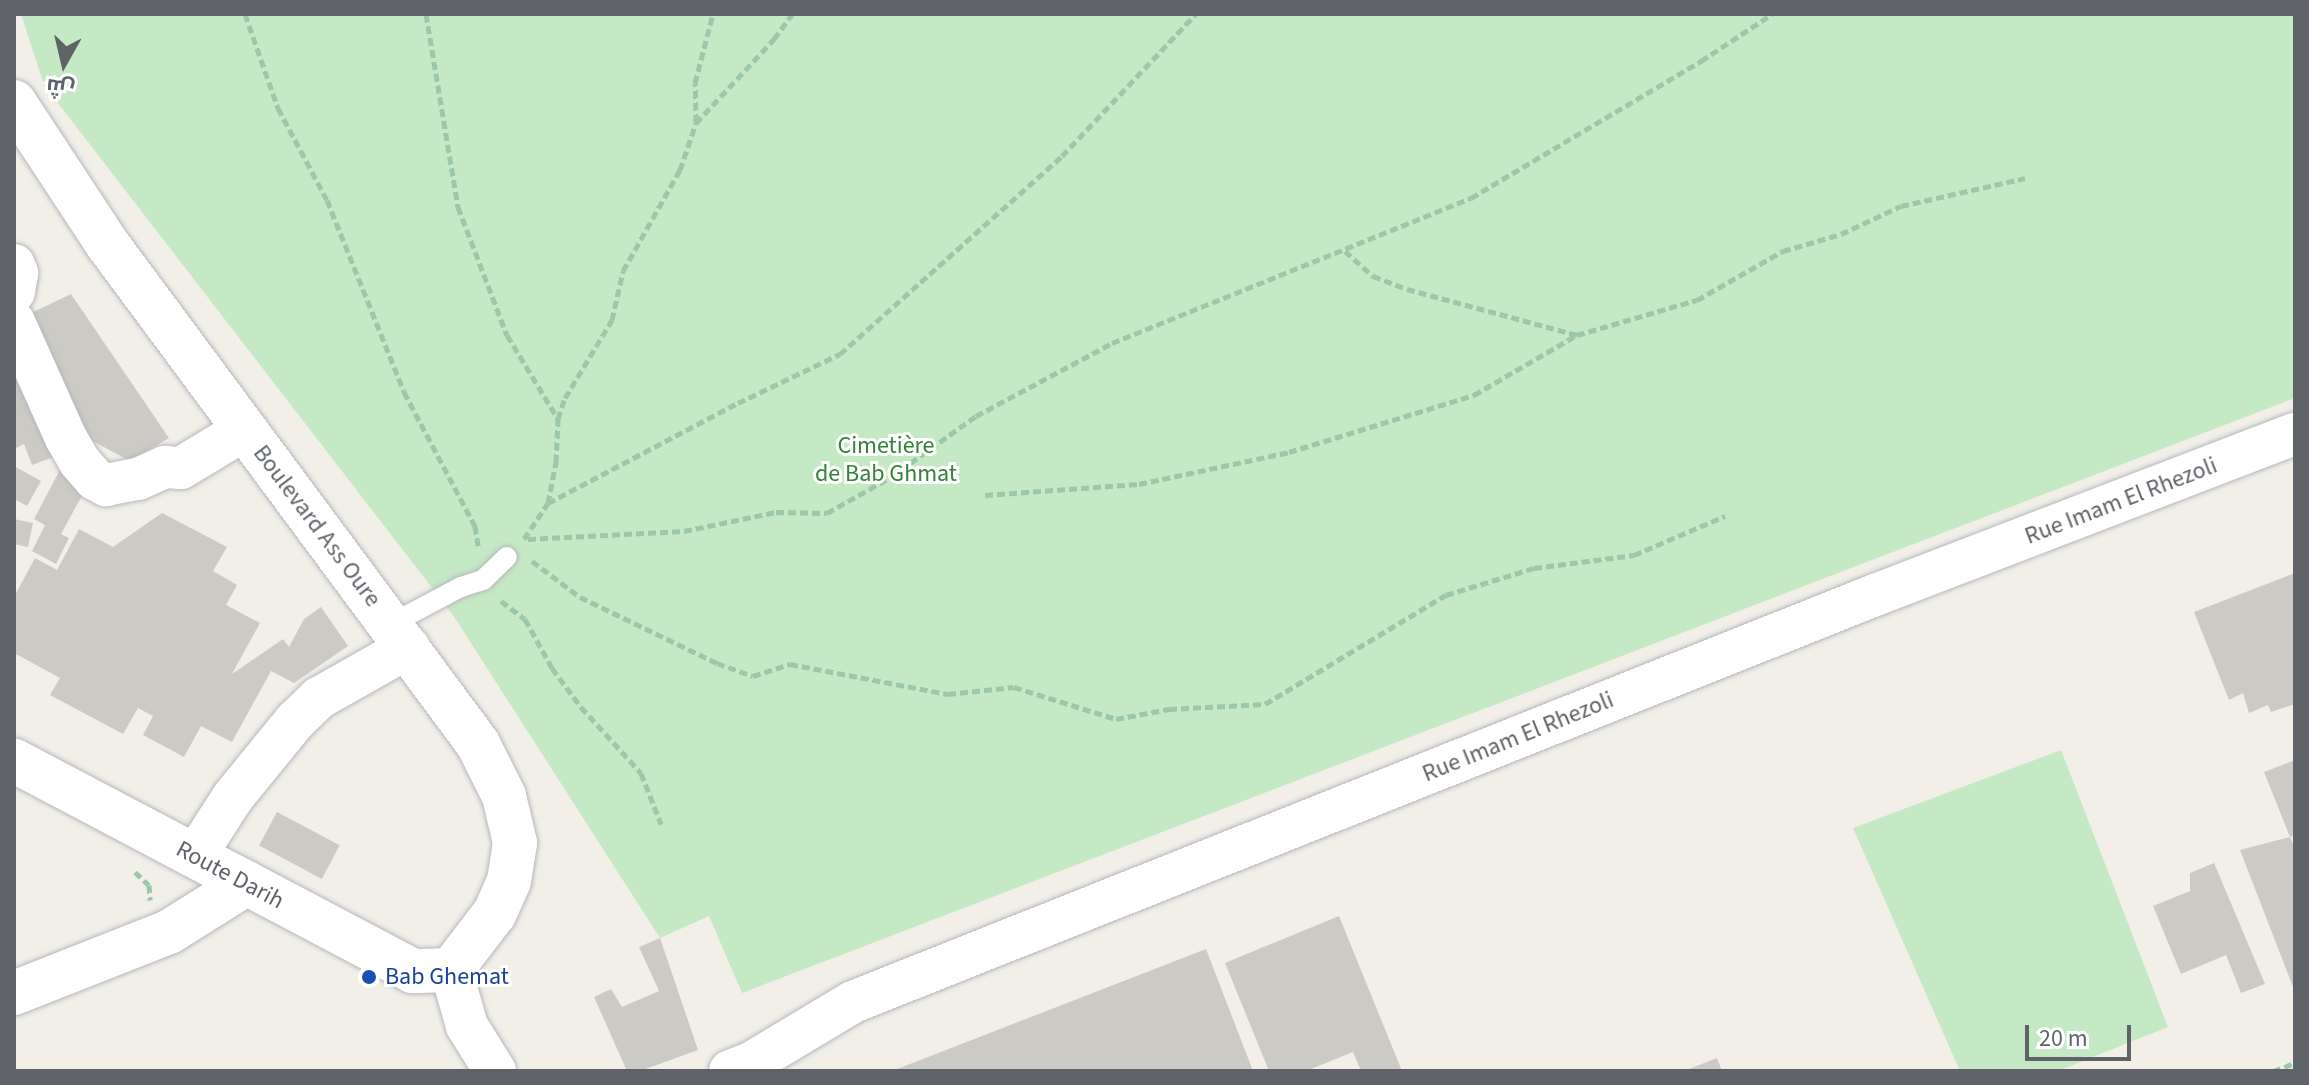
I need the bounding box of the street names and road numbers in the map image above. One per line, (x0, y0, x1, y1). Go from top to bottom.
street label: Boulevard Ass Oure (247, 440, 387, 612)
street label: Rue Imam El Rhezoli (2021, 451, 2221, 551)
street label: Rue Imam El Rhezoli (1418, 686, 1618, 788)
street label: Route Darih (171, 835, 289, 915)

